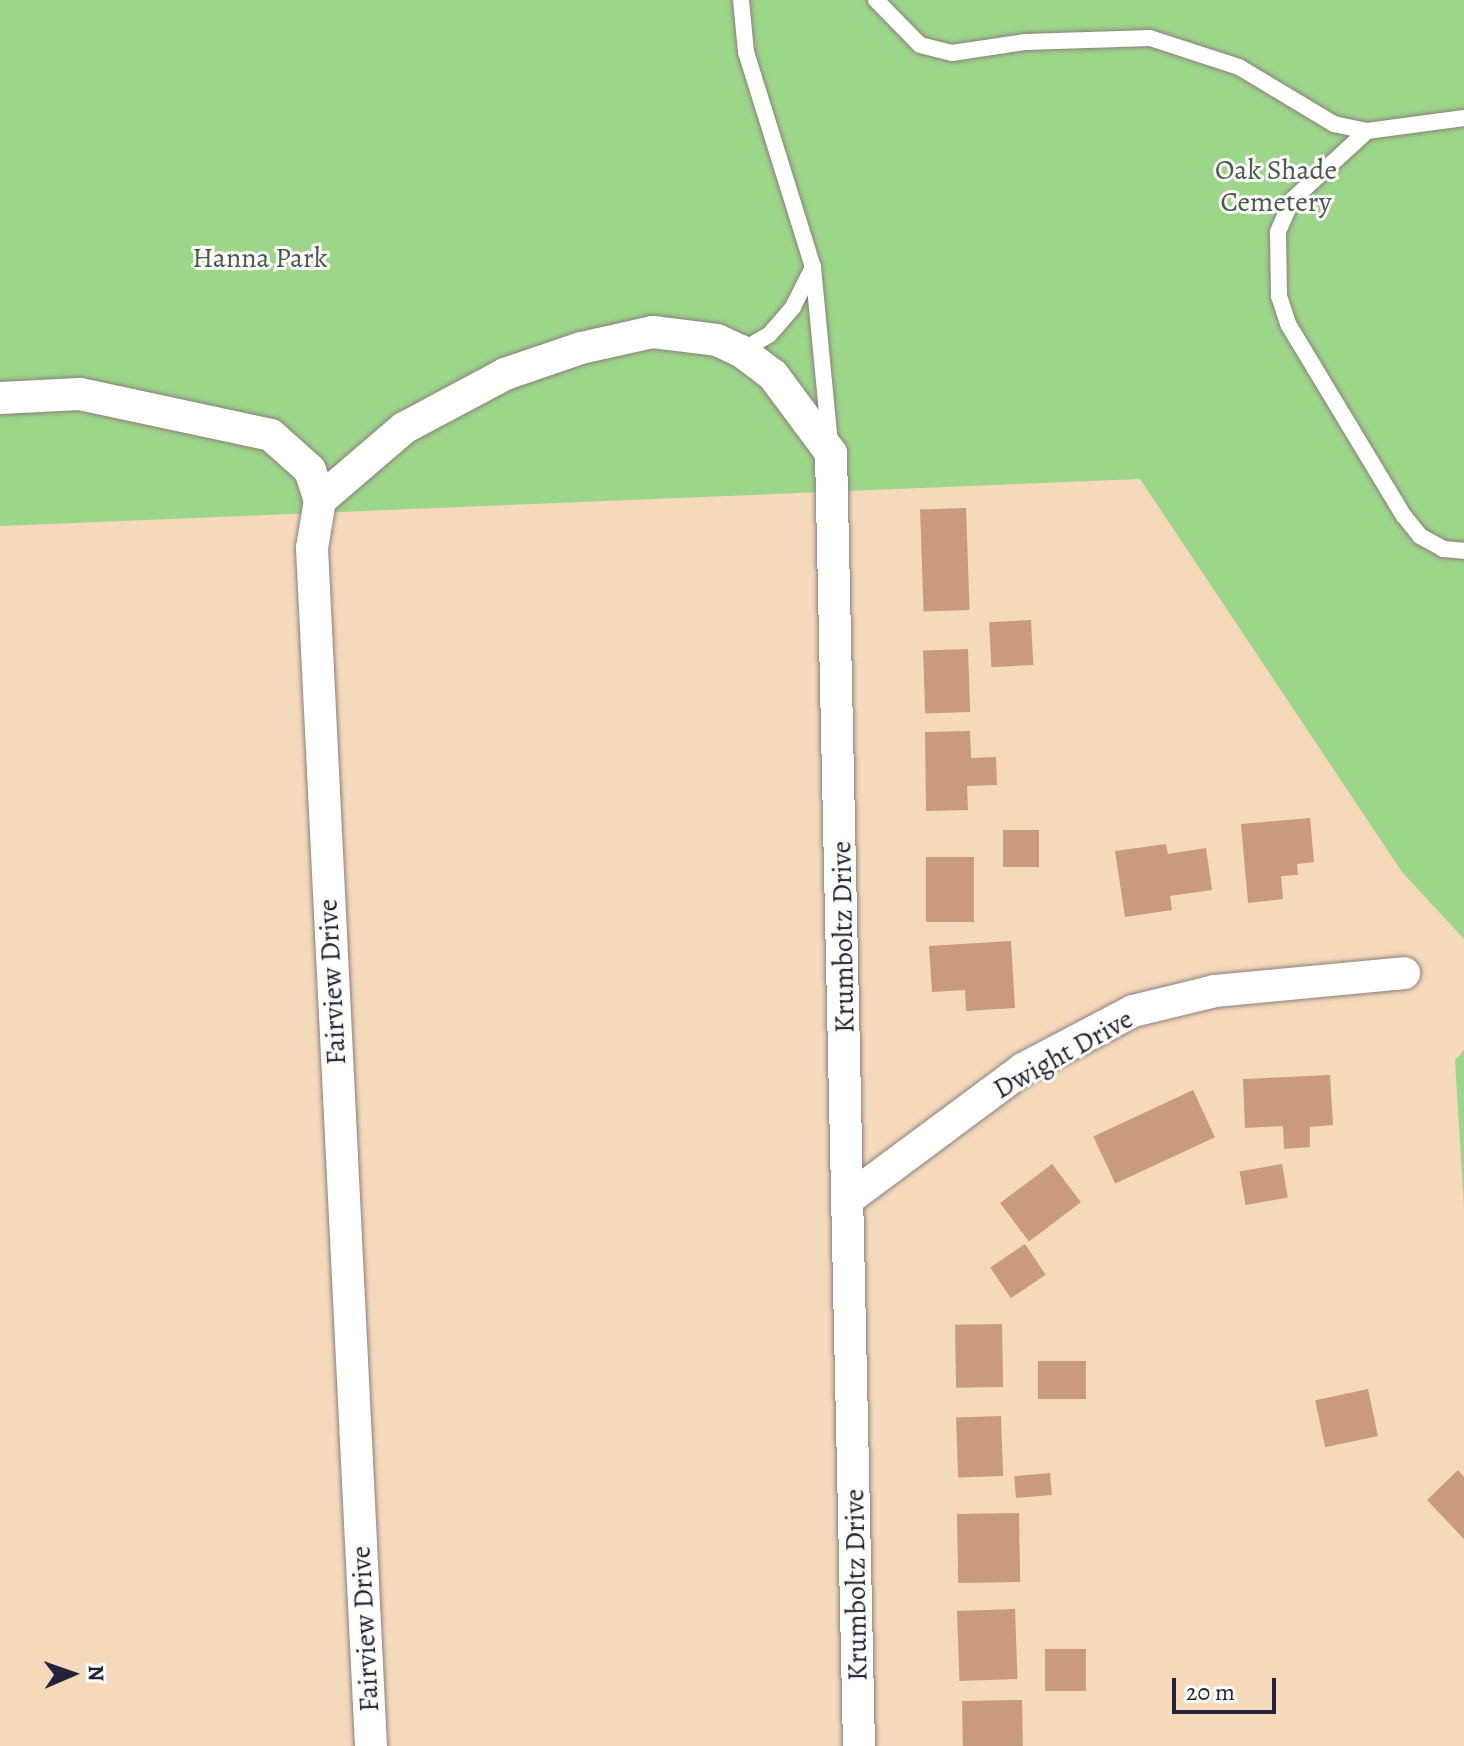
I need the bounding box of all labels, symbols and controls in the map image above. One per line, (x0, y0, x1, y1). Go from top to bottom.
park label: Oak Shade Cemetery (1215, 153, 1337, 219)
park label: Hanna Park (192, 241, 328, 275)
street label: Krumboltz Drive (825, 841, 861, 1033)
street label: Fairview Drive (311, 898, 353, 1066)
street label: Dwight Drive (987, 1002, 1139, 1106)
street label: Krumboltz Drive (838, 1489, 874, 1681)
street label: Fairview Drive (344, 1545, 386, 1713)
north arrow (32, 1634, 112, 1714)
scale bar (1176, 1662, 1280, 1712)
text: N (81, 1665, 111, 1682)
text: 20 m (1186, 1676, 1235, 1708)

